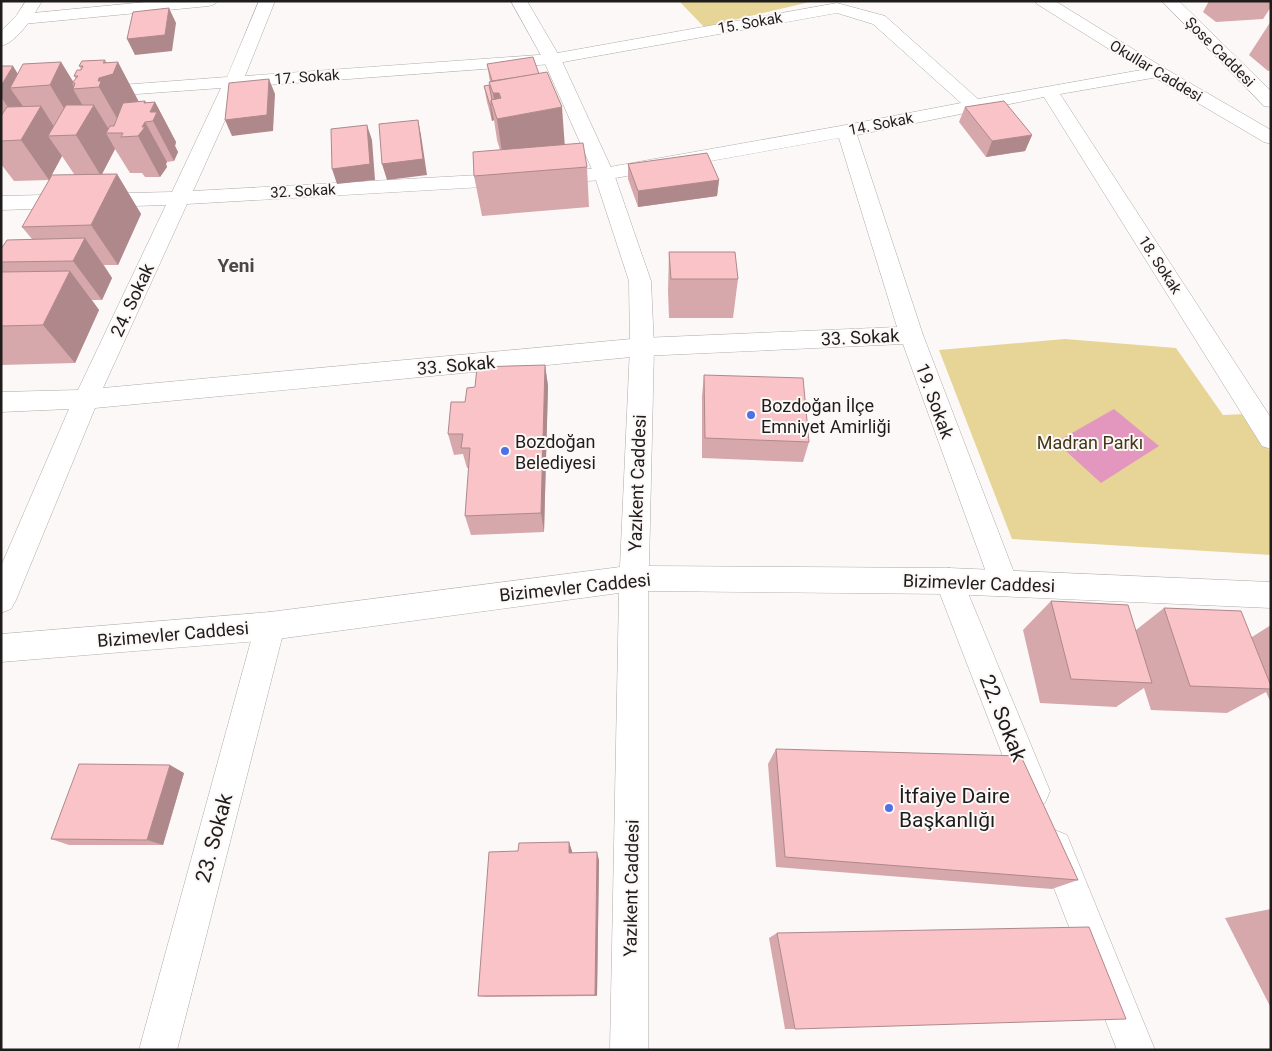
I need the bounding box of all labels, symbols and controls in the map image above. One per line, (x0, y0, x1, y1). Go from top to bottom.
street label: 15. Sokak (716, 8, 784, 38)
street label: Şose Caddesi (1181, 13, 1259, 91)
street label: Okullar Caddesi (1107, 36, 1205, 106)
street label: 17. Sokak (274, 66, 341, 88)
street label: 14. Sokak (847, 109, 915, 139)
street label: 32. Sokak (270, 180, 336, 202)
street label: 18. Sokak (1135, 233, 1186, 298)
district label: Yeni (217, 254, 255, 277)
street label: 24. Sokak (106, 259, 158, 340)
street label: 33. Sokak (820, 324, 901, 350)
street label: 33. Sokak (416, 351, 497, 379)
street label: 19. Sokak (912, 361, 959, 442)
place label: Bozdoğan İlçe Emniyet Amirliği (761, 395, 891, 437)
marker: Bozdoğan İlçe Emniyet Amirliği (745, 409, 757, 421)
street label: Yazıkent Caddesi (624, 414, 650, 552)
place label: Bozdoğan Belediyesi (515, 431, 596, 473)
park label: Madran Parkı (1037, 432, 1143, 453)
marker: Bozdoğan Belediyesi (499, 445, 511, 457)
street label: Bizimevler Caddesi (498, 569, 652, 605)
street label: Bizimevler Caddesi (903, 570, 1055, 596)
street label: Bizimevler Caddesi (96, 617, 250, 651)
street label: 22. Sokak (975, 671, 1031, 765)
place label: İtfaiye Daire Başkanlığı (899, 784, 1010, 832)
street label: 23. Sokak (191, 790, 238, 885)
marker: İtfaiye Daire Başkanlığı (883, 802, 895, 814)
street label: Yazıkent Caddesi (619, 819, 643, 957)

